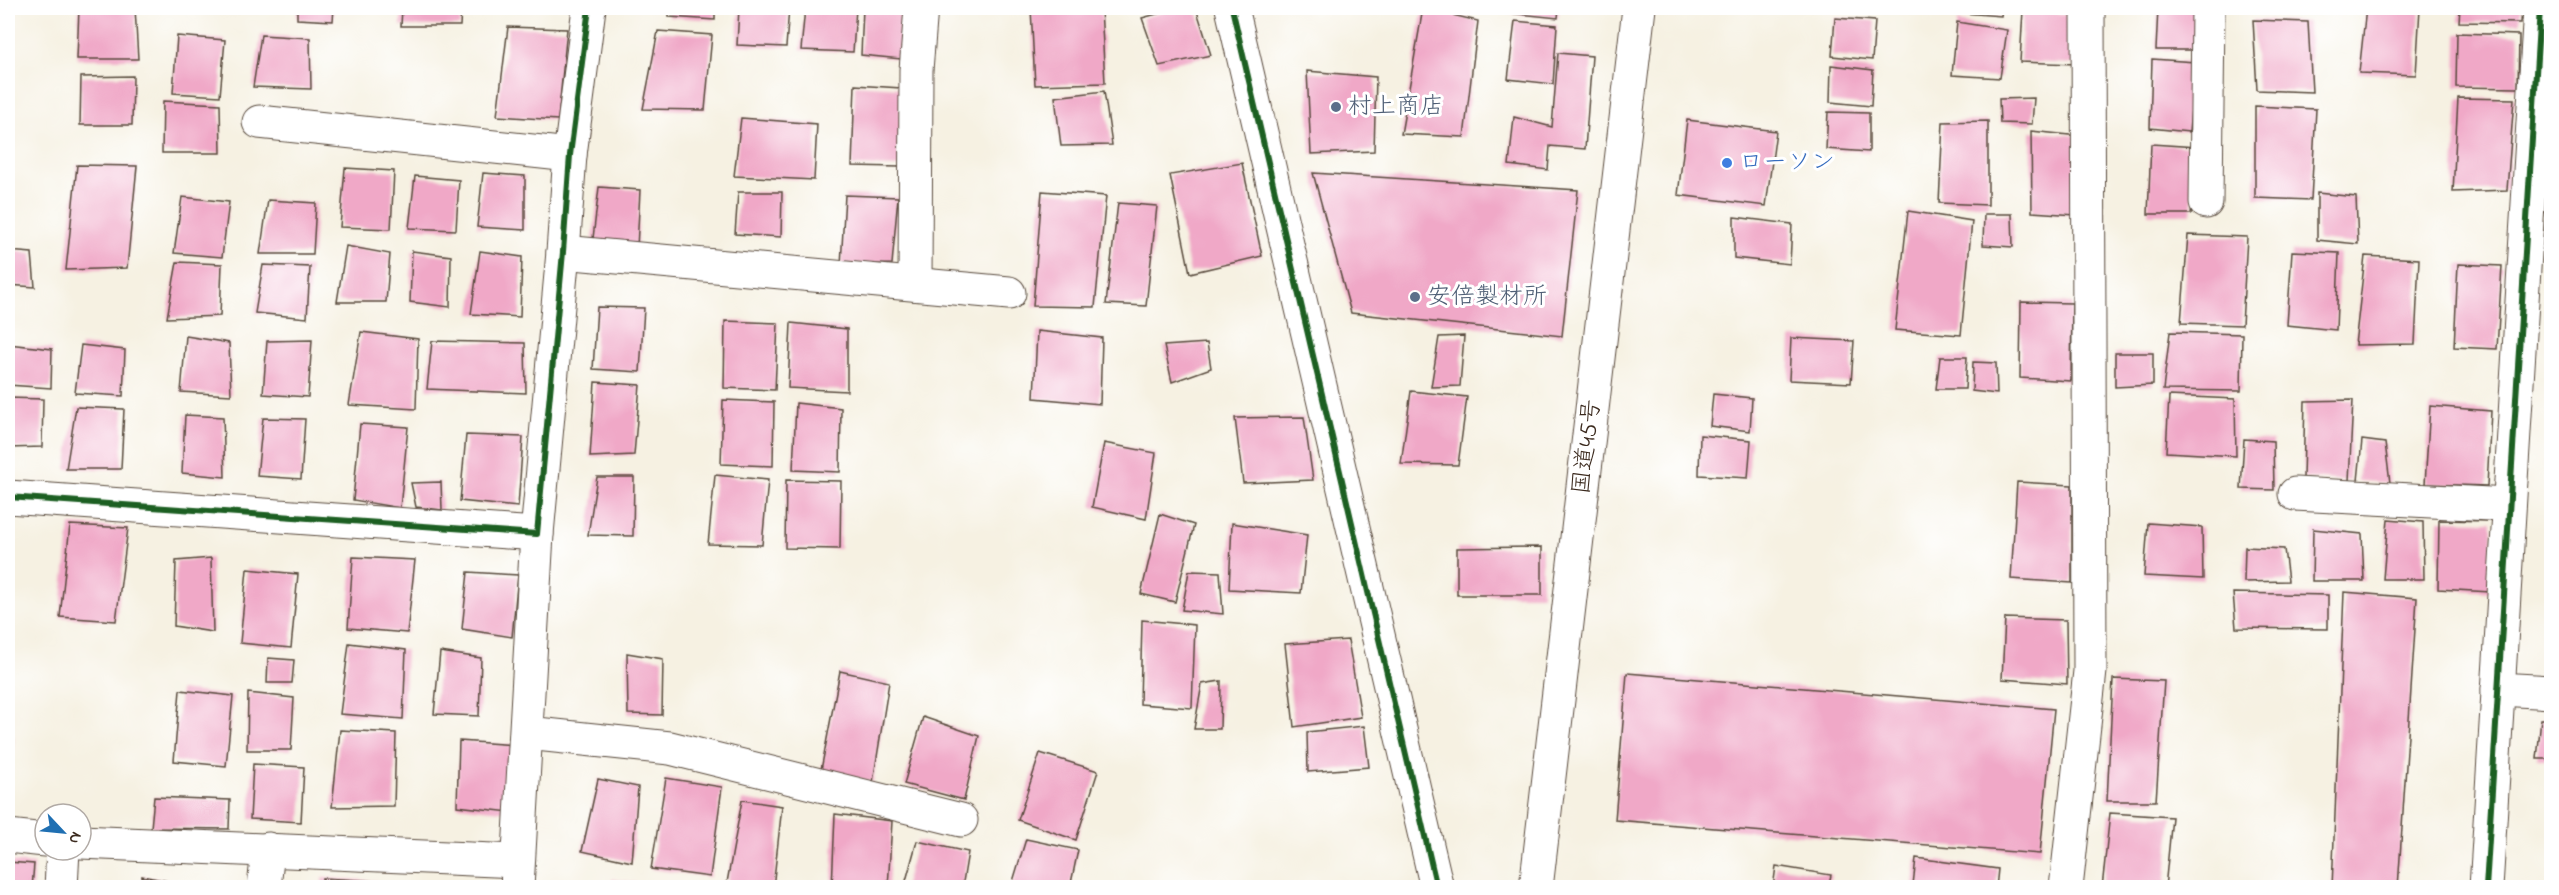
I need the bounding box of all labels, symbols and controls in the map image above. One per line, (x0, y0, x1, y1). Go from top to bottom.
place label: 村上商店 (1348, 90, 1444, 125)
marker: 村上商店 (1329, 100, 1343, 114)
place label: ローソン (1739, 146, 1835, 181)
marker: ローソン (1720, 156, 1734, 170)
place label: 安倍製材所 (1427, 280, 1547, 315)
marker: 安倍製材所 (1408, 290, 1422, 304)
street label: 国道45号 (1565, 397, 1611, 497)
north arrow (33, 802, 93, 862)
text: N (61, 828, 88, 848)

